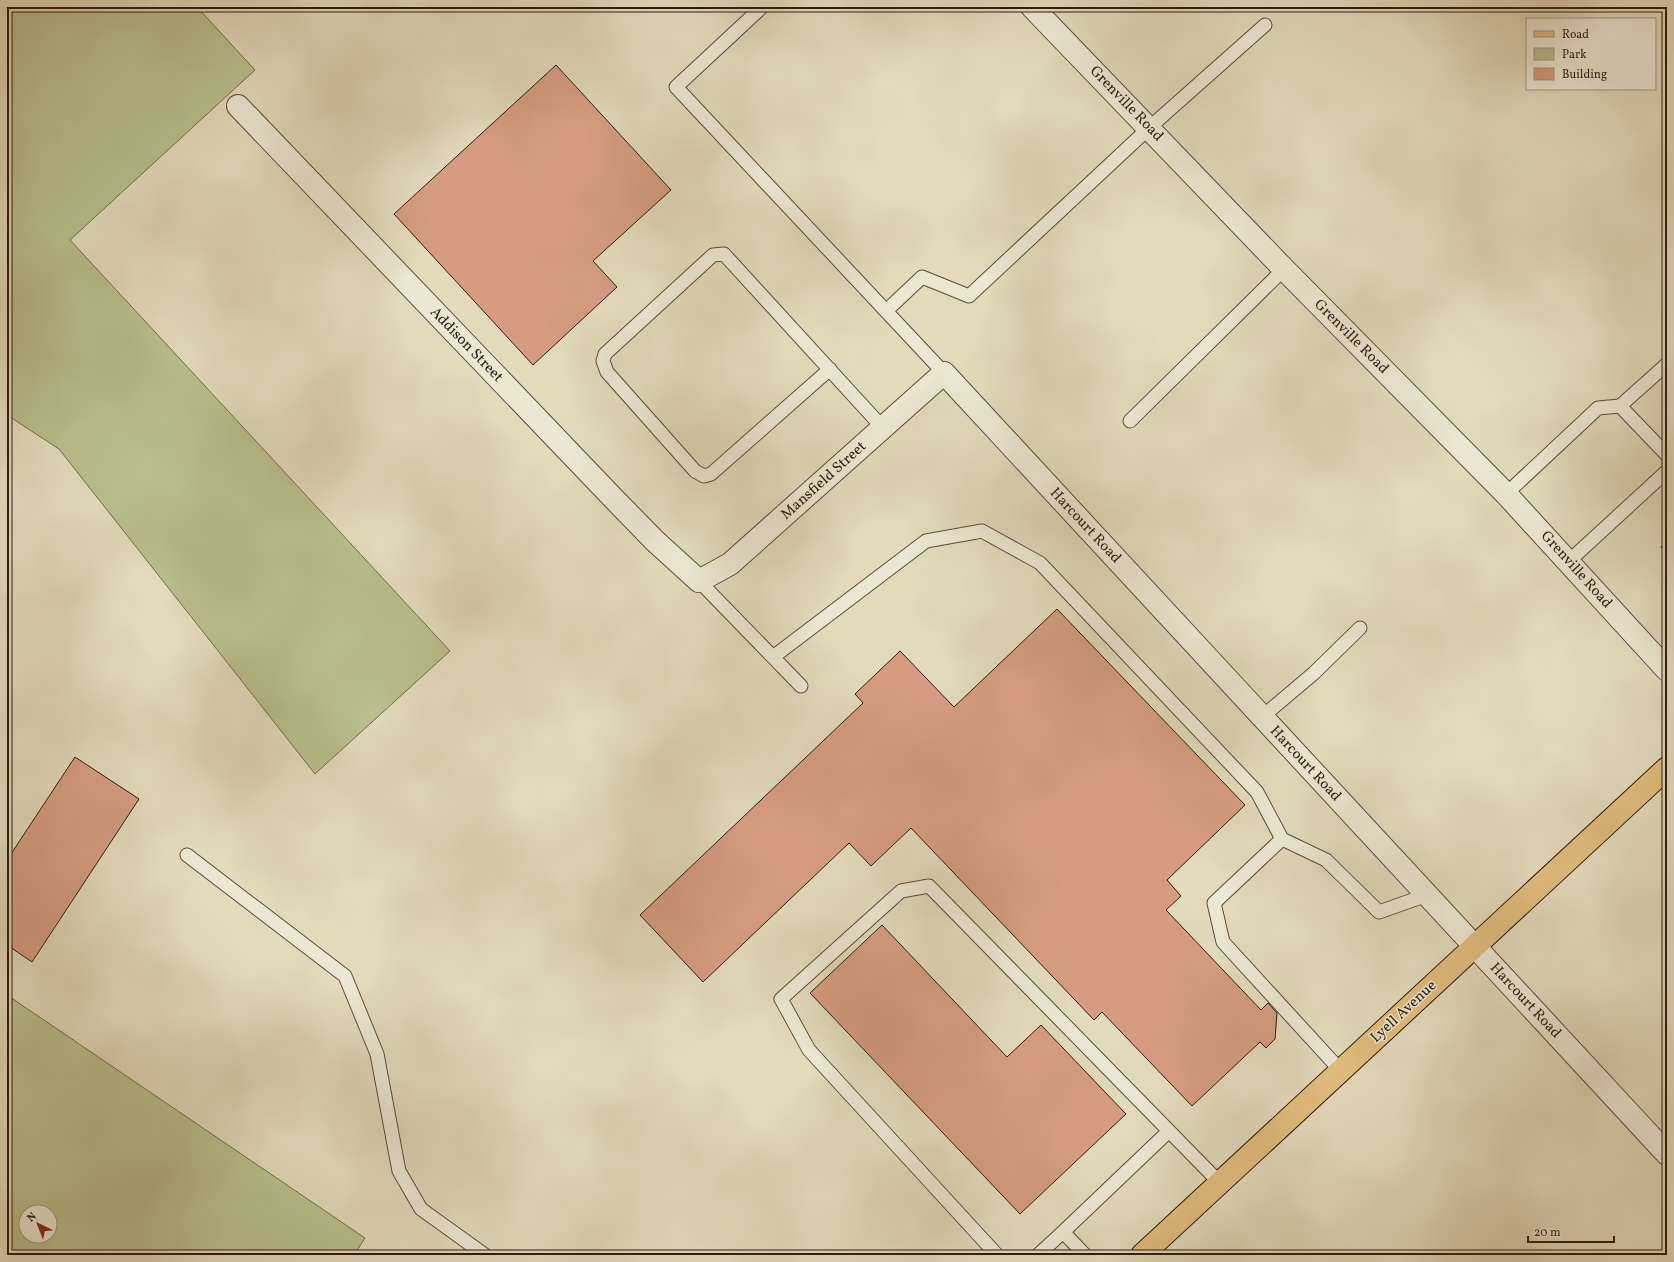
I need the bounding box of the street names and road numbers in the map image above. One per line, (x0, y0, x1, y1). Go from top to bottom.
street label: Grenville Road (1084, 61, 1168, 147)
street label: Grenville Road (1309, 295, 1393, 379)
street label: Addison Street (425, 303, 507, 387)
street label: Mansfield Street (777, 437, 871, 525)
street label: Harcourt Road (1044, 484, 1126, 568)
street label: Grenville Road (1535, 527, 1617, 613)
street label: Harcourt Road (1264, 722, 1346, 806)
street label: Harcourt Road (1484, 959, 1566, 1043)
street label: Lyell Avenue (1366, 976, 1442, 1048)

